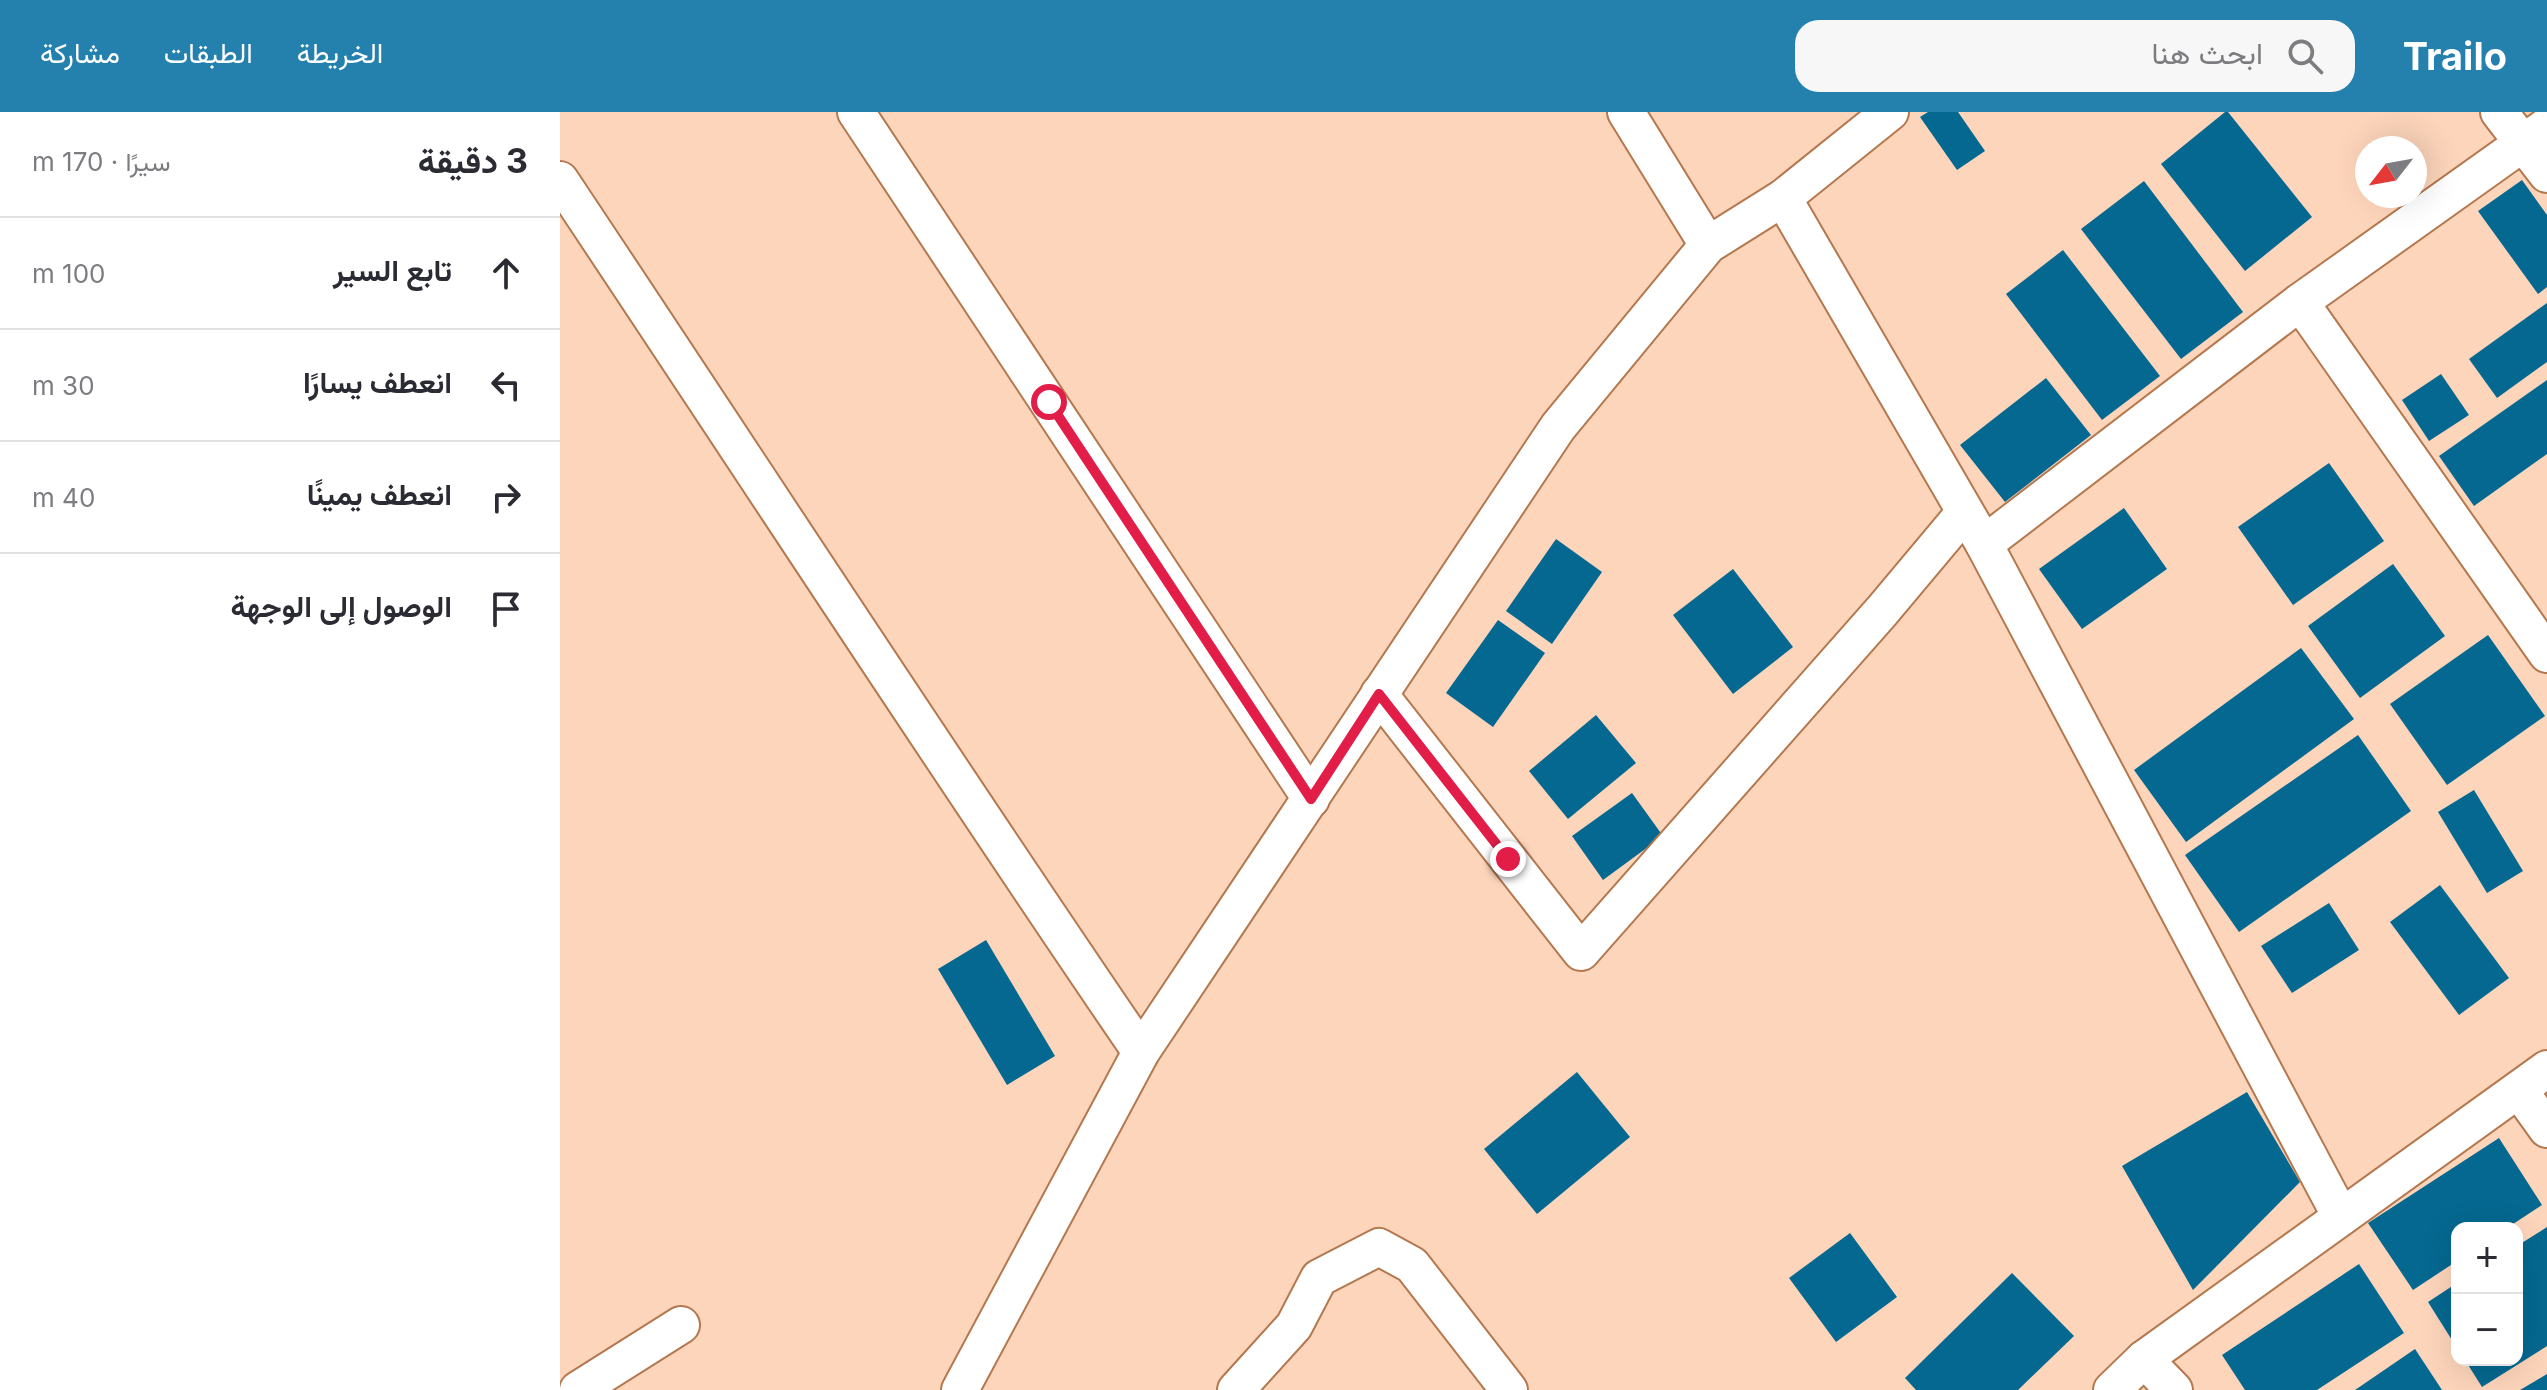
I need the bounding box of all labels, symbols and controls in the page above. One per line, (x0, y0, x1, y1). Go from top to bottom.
search box (1795, 20, 2355, 92)
text: Trailo (2403, 33, 2507, 79)
icon: search (2283, 34, 2327, 78)
text: ابحث هنا (2151, 35, 2263, 71)
text: مشاركة (40, 36, 120, 70)
text: الطبقات (164, 36, 253, 70)
text: الخريطة (297, 36, 383, 70)
north arrow (2355, 136, 2427, 208)
text: 3 دقيقة (418, 140, 528, 181)
text: سيرًا · 170 m (32, 146, 171, 177)
icon: ahead (484, 251, 528, 295)
text: تابع السير (333, 252, 452, 288)
text: 100 m (32, 258, 105, 289)
icon: left (484, 363, 528, 407)
text: انعطف يسارًا (303, 364, 452, 400)
text: 30 m (32, 370, 95, 401)
route start (1031, 384, 1067, 420)
icon: right (484, 475, 528, 519)
text: انعطف يمينًا (307, 476, 452, 512)
text: 40 m (32, 482, 95, 513)
icon: arrive (484, 587, 528, 631)
text: الوصول إلى الوجهة (230, 588, 452, 624)
route end (1490, 841, 1526, 877)
map controls (2451, 1222, 2523, 1366)
button: + (2451, 1222, 2523, 1294)
button: − (2451, 1294, 2523, 1366)

